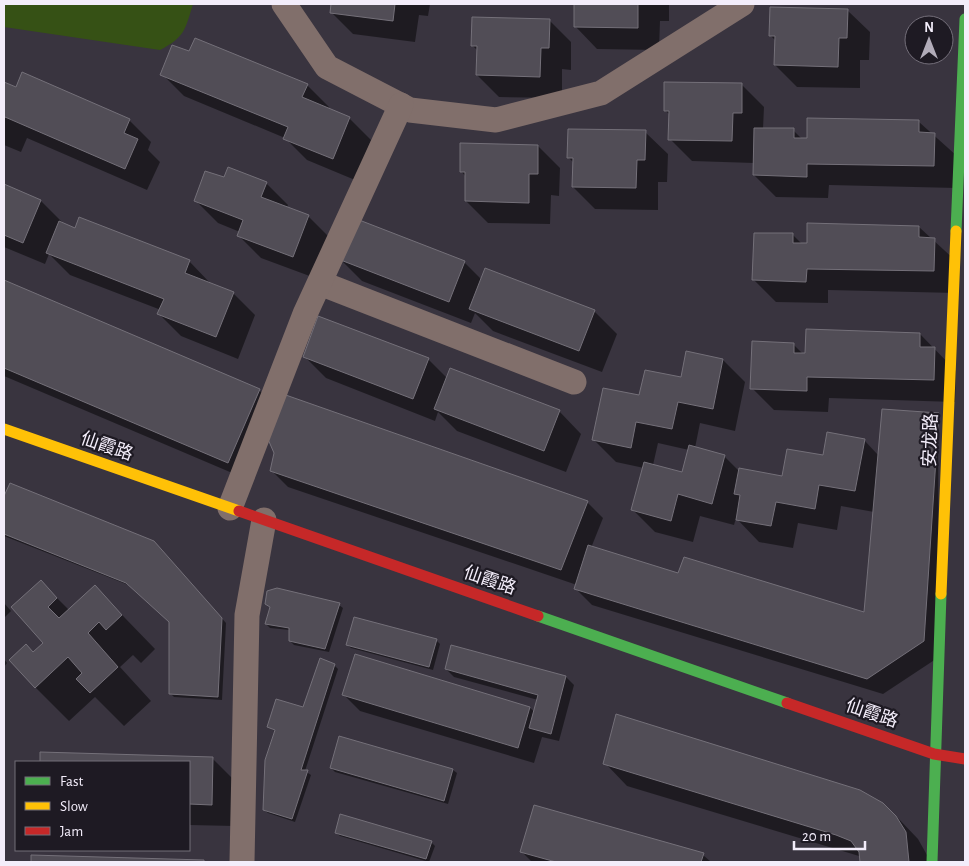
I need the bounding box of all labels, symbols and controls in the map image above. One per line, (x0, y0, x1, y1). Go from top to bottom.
north arrow (904, 15, 954, 65)
text: N (924, 21, 934, 35)
street label: 安龙路 (919, 413, 941, 467)
street label: 仙霞路 (78, 428, 136, 464)
street label: 仙霞路 (461, 562, 519, 598)
street label: 仙霞路 (843, 695, 901, 731)
legend (15, 761, 190, 851)
text: Fast (60, 774, 84, 789)
text: Slow (60, 799, 88, 814)
scale bar (794, 818, 865, 850)
text: Jam (60, 824, 83, 839)
text: 20 m (802, 829, 831, 844)

